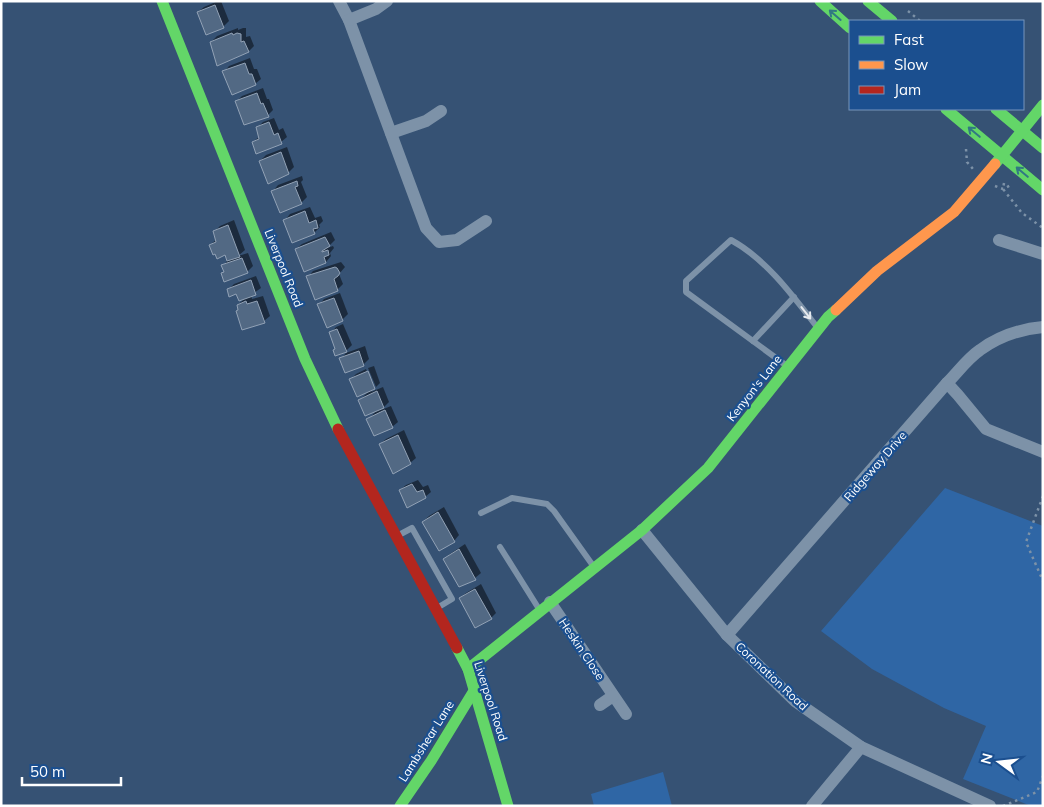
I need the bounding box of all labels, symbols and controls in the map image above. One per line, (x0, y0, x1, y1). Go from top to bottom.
one-way arrow (829, 9, 842, 20)
legend (849, 20, 1024, 110)
text: Fast (894, 30, 924, 49)
text: Slow (894, 55, 928, 74)
text: Jam (894, 80, 921, 99)
one-way arrow (968, 127, 981, 138)
one-way arrow (1016, 167, 1029, 178)
street label: Liverpool Road (262, 227, 306, 309)
one-way arrow (801, 306, 811, 320)
street label: Kenyon's Lane (723, 352, 785, 424)
street label: Ridgeway Drive (840, 428, 910, 504)
street label: Heskin Close (556, 615, 608, 683)
street label: Coronation Road (733, 639, 811, 713)
street label: Liverpool Road (471, 659, 511, 743)
street label: Lambshear Lane (395, 698, 457, 784)
north arrow (974, 737, 1024, 787)
text: N (976, 751, 997, 766)
scale bar (22, 754, 121, 786)
text: 50 m (30, 762, 65, 781)

